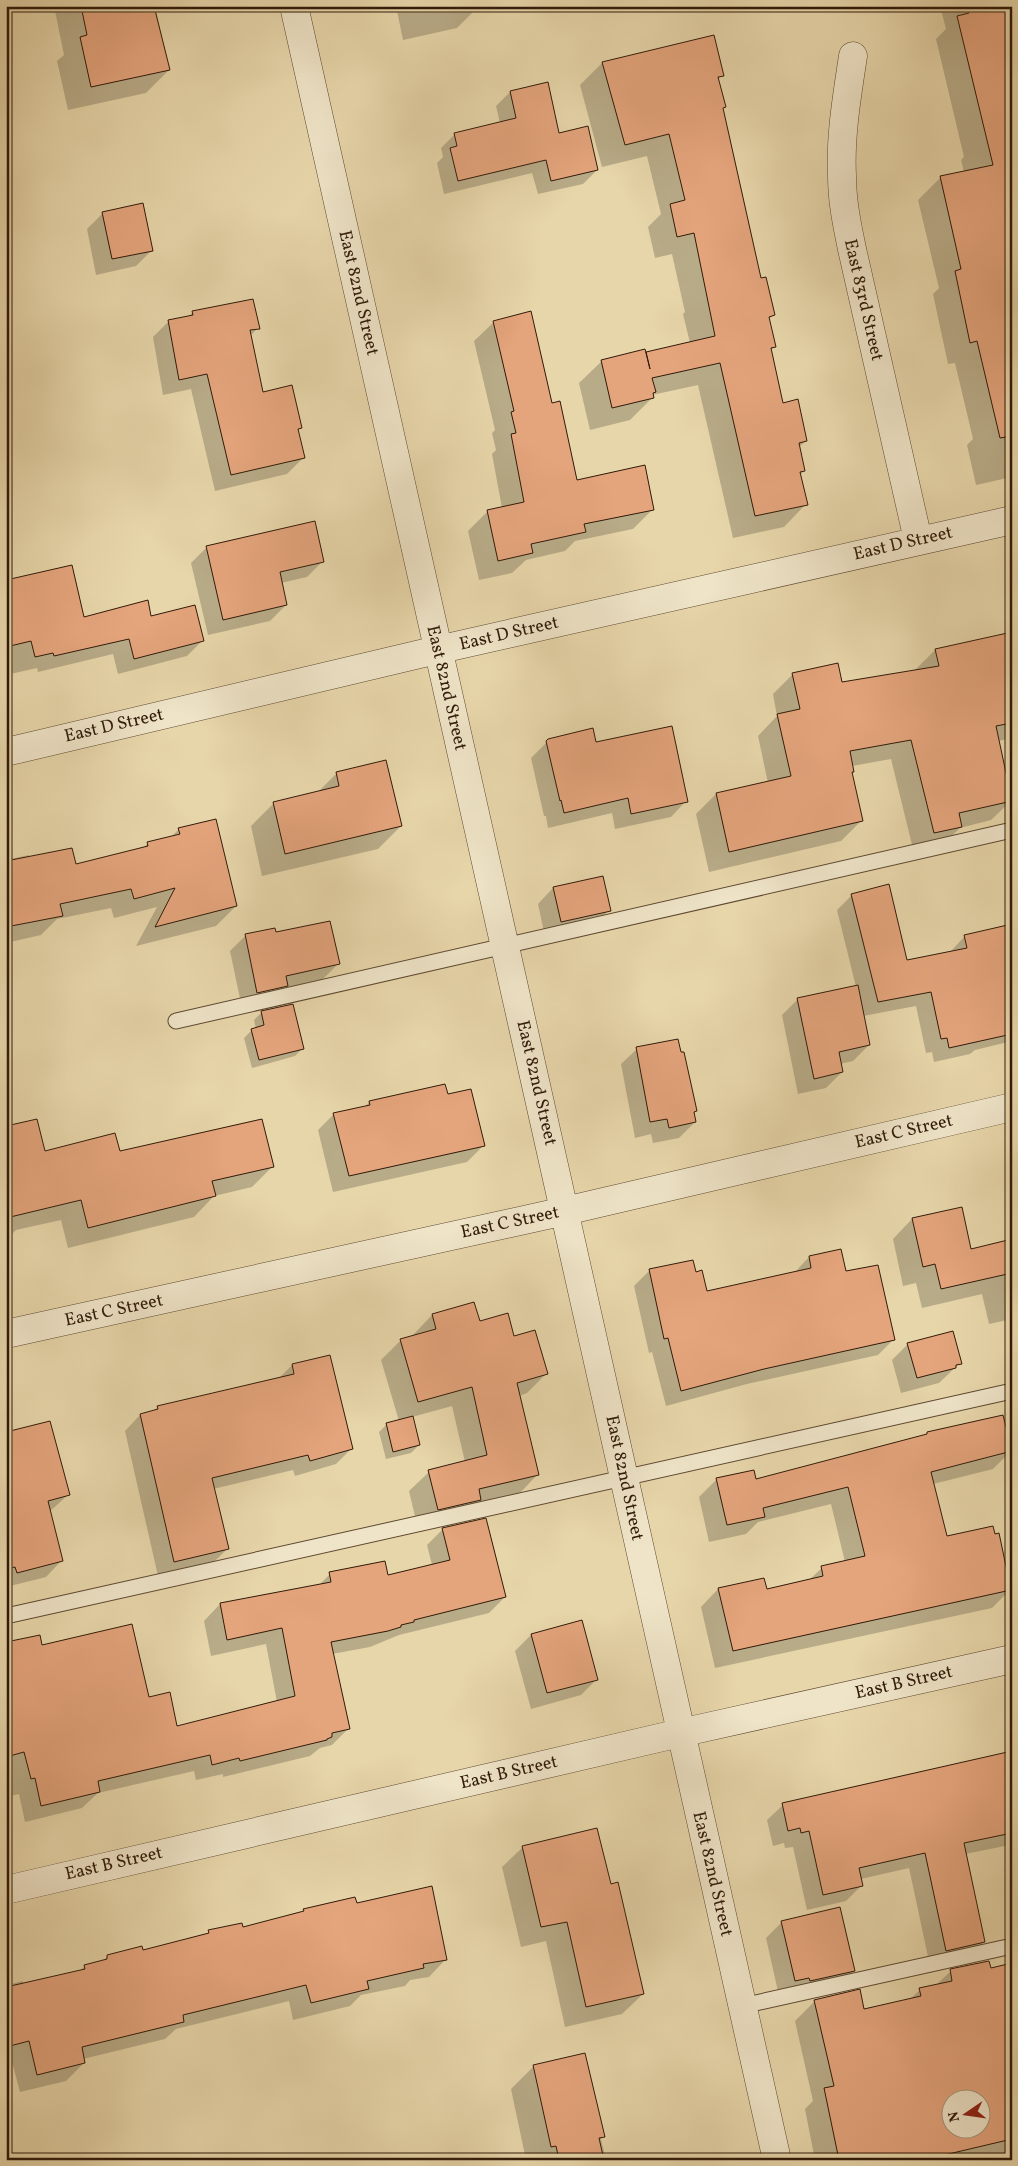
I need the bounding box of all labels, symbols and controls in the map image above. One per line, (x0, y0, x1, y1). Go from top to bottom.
street label: East 82nd Street (331, 228, 385, 358)
street label: East 83rd Street (837, 237, 889, 363)
street label: East D Street (851, 520, 955, 568)
street label: East D Street (457, 610, 561, 658)
street label: East 82nd Street (419, 623, 473, 753)
street label: East D Street (62, 702, 166, 750)
street label: East 82nd Street (509, 1018, 563, 1148)
street label: East C Street (853, 1109, 955, 1155)
street label: East C Street (459, 1200, 561, 1246)
street label: East C Street (63, 1288, 165, 1334)
street label: East 82nd Street (598, 1413, 650, 1543)
street label: East B Street (853, 1660, 955, 1706)
street label: East B Street (458, 1750, 560, 1796)
street label: East 82nd Street (685, 1809, 739, 1939)
street label: East B Street (63, 1841, 165, 1887)
north arrow (940, 2088, 990, 2138)
text: N (944, 2109, 965, 2124)

